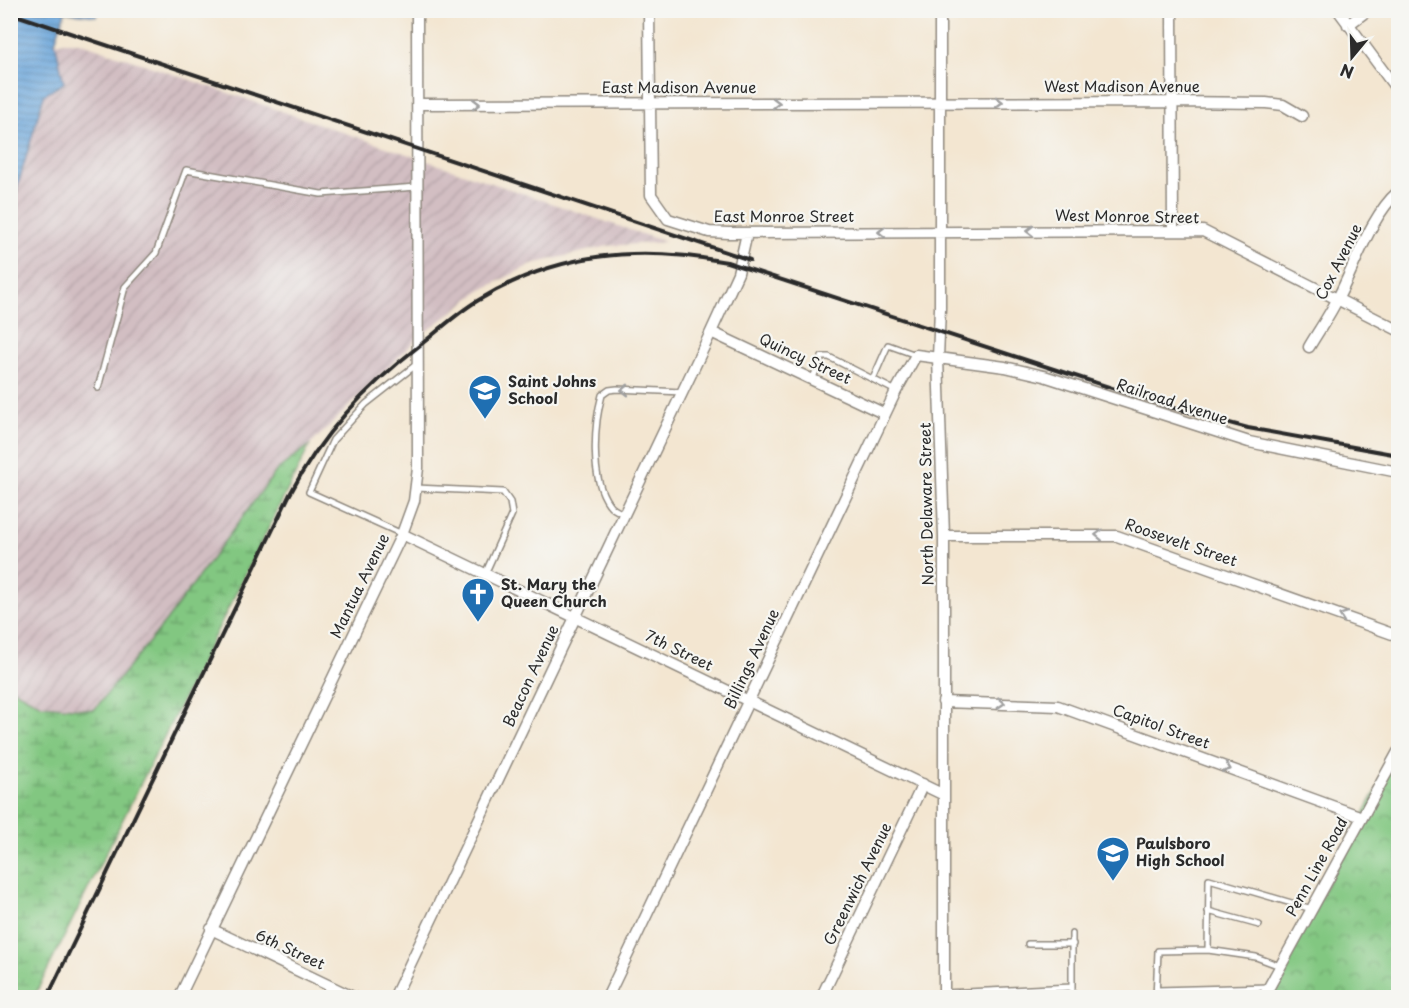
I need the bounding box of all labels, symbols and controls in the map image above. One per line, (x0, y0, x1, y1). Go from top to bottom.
north arrow (1322, 27, 1382, 87)
text: N (1337, 59, 1357, 86)
street label: West Madison Avenue (1044, 74, 1200, 97)
street label: East Madison Avenue (602, 75, 756, 98)
one-way arrow (994, 96, 1003, 108)
one-way arrow (772, 97, 781, 109)
one-way arrow (472, 98, 481, 110)
street label: West Monroe Street (1055, 203, 1199, 228)
street label: East Monroe Street (714, 204, 854, 227)
street label: Cox Avenue (1309, 219, 1367, 304)
one-way arrow (1026, 225, 1035, 237)
one-way arrow (877, 226, 886, 238)
street label: Quincy Street (756, 326, 855, 389)
place label: Saint Johns School (508, 369, 596, 409)
street label: Railroad Avenue (1114, 372, 1231, 429)
school or university icon: Saint Johns School (467, 373, 503, 420)
one-way arrow (620, 384, 629, 396)
street label: North Delaware Street (913, 422, 938, 586)
street label: Roosevelt Street (1122, 512, 1241, 572)
street label: Mantua Avenue (323, 529, 394, 642)
one-way arrow (1095, 529, 1104, 541)
place label: St. Mary the Queen Church (501, 572, 607, 612)
church icon: St. Mary the Queen Church (460, 576, 496, 623)
street label: Billings Avenue (717, 604, 784, 712)
one-way arrow (1339, 611, 1349, 624)
street label: Beacon Avenue (496, 620, 563, 730)
street label: 7th Street (642, 623, 717, 676)
one-way arrow (997, 696, 1006, 709)
street label: Capitol Street (1110, 697, 1213, 754)
one-way arrow (1221, 760, 1232, 773)
street label: Penn Line Road (1279, 812, 1352, 920)
street label: Greenwich Avenue (817, 818, 896, 949)
place label: Paulsboro High School (1136, 831, 1225, 871)
school or university icon: Paulsboro High School (1095, 835, 1131, 882)
street label: 6th Street (252, 923, 329, 975)

